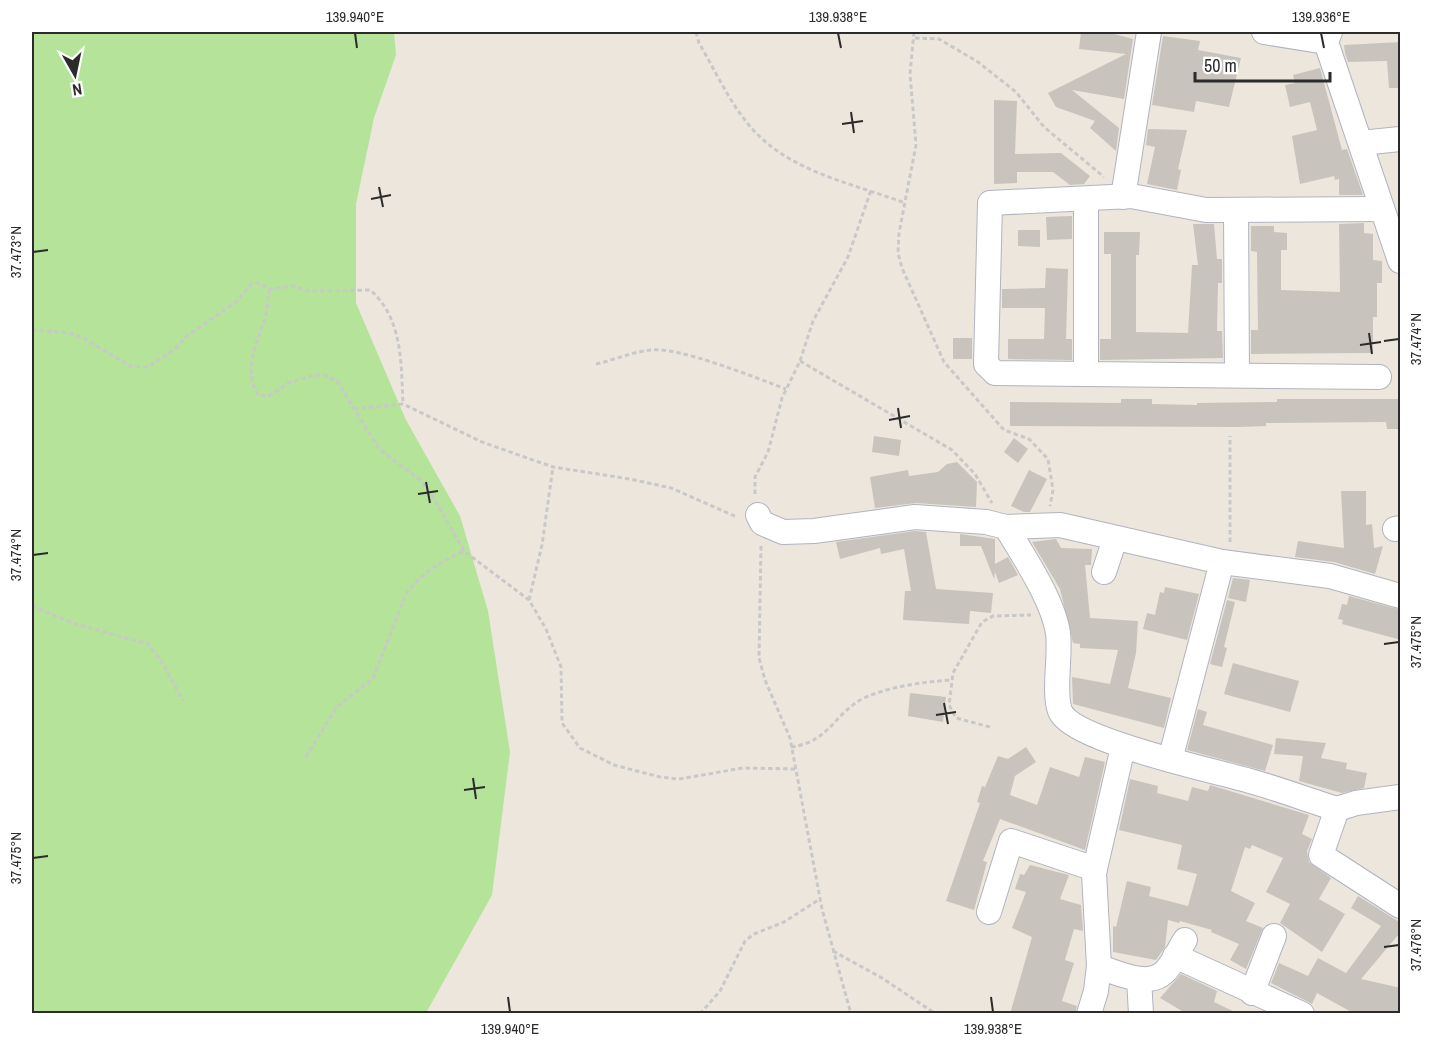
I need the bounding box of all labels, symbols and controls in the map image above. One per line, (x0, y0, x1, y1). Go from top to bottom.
text: 139.940°E (326, 6, 384, 27)
text: 139.938°E (809, 6, 867, 27)
text: 139.936°E (1292, 6, 1350, 27)
north arrow (45, 45, 105, 105)
scale bar (1195, 45, 1330, 83)
text: 50 m (1204, 53, 1237, 78)
text: N (71, 78, 84, 101)
text: 37.473°N (5, 226, 26, 278)
text: 37.474°N (1405, 313, 1426, 365)
text: 37.474°N (5, 529, 26, 581)
text: 37.475°N (1405, 616, 1426, 668)
text: 37.475°N (5, 832, 26, 884)
text: 37.476°N (1405, 919, 1426, 971)
text: 139.940°E (481, 1018, 539, 1039)
text: 139.938°E (964, 1018, 1022, 1039)

